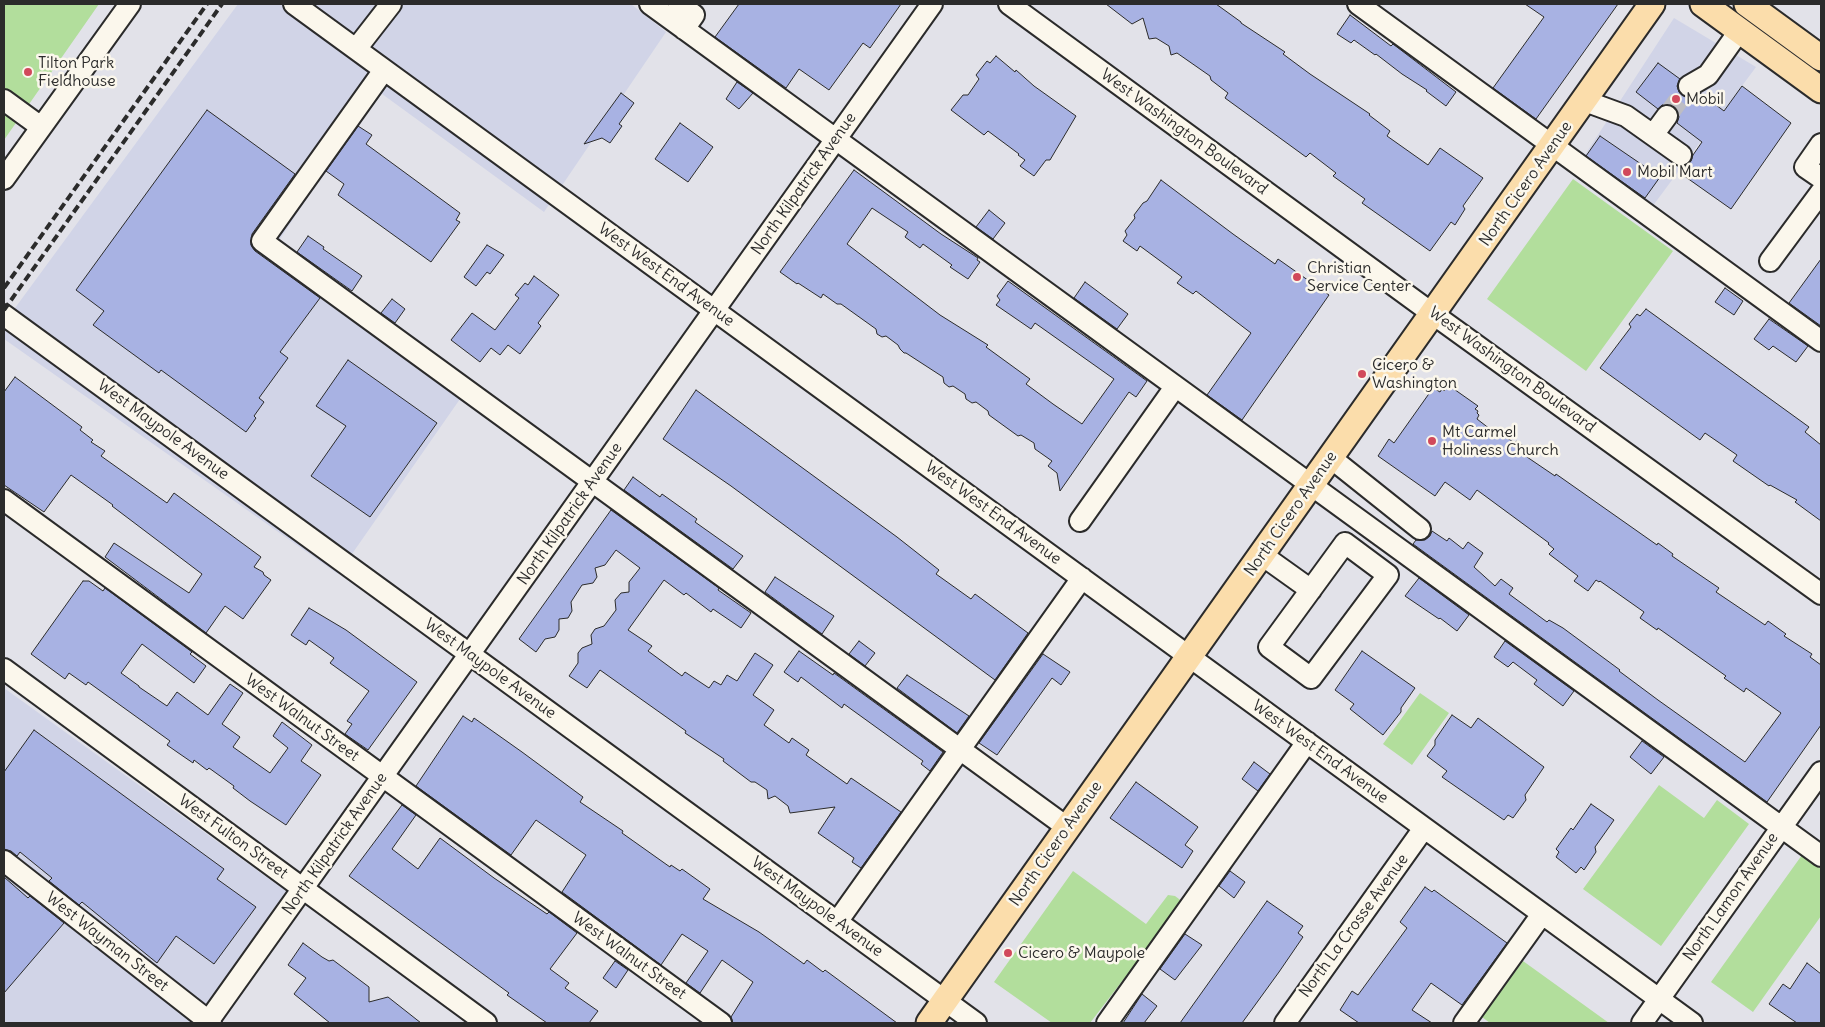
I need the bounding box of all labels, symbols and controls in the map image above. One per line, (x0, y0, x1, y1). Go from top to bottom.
place label: Tilton Park Fieldhouse (38, 53, 116, 91)
street label: West Washington Boulevard (1097, 65, 1271, 199)
marker: Tilton Park Fieldhouse (22, 66, 34, 78)
place label: Mobil (1686, 89, 1724, 109)
marker: Mobil (1670, 93, 1682, 105)
street label: North Kilpatrick Avenue (748, 109, 860, 259)
street label: North Cicero Avenue (1476, 118, 1576, 250)
place label: Mobil Mart (1637, 162, 1713, 182)
marker: Mobil Mart (1621, 166, 1633, 178)
street label: West West End Avenue (594, 219, 738, 331)
place label: Christian Service Center (1307, 258, 1411, 296)
marker: Christian Service Center (1291, 271, 1303, 283)
street label: West Washington Boulevard (1425, 303, 1599, 437)
place label: Cicero & Washington (1372, 355, 1457, 393)
marker: Cicero & Washington (1356, 368, 1368, 380)
street label: West Maypole Avenue (94, 376, 232, 484)
place label: Mt Carmel Holiness Church (1442, 422, 1559, 460)
marker: Mt Carmel Holiness Church (1426, 435, 1438, 447)
street label: North Kilpatrick Avenue (514, 439, 626, 589)
street label: North Cicero Avenue (1241, 448, 1341, 580)
street label: West West End Avenue (921, 457, 1065, 569)
street label: West Maypole Avenue (421, 615, 559, 723)
street label: West Walnut Street (241, 670, 363, 766)
street label: West West End Avenue (1248, 696, 1392, 808)
street label: North Kilpatrick Avenue (279, 769, 391, 919)
street label: North Cicero Avenue (1006, 778, 1106, 910)
street label: West Fulton Street (175, 791, 291, 883)
street label: North Lamon Avenue (1679, 829, 1783, 965)
street label: North La Crosse Avenue (1295, 850, 1413, 1002)
street label: West Maypole Avenue (748, 853, 886, 961)
street label: West Wayman Street (42, 888, 172, 996)
street label: West Walnut Street (568, 908, 690, 1004)
place label: Cicero & Maypole (1018, 943, 1145, 963)
marker: Cicero & Maypole (1002, 947, 1014, 959)

